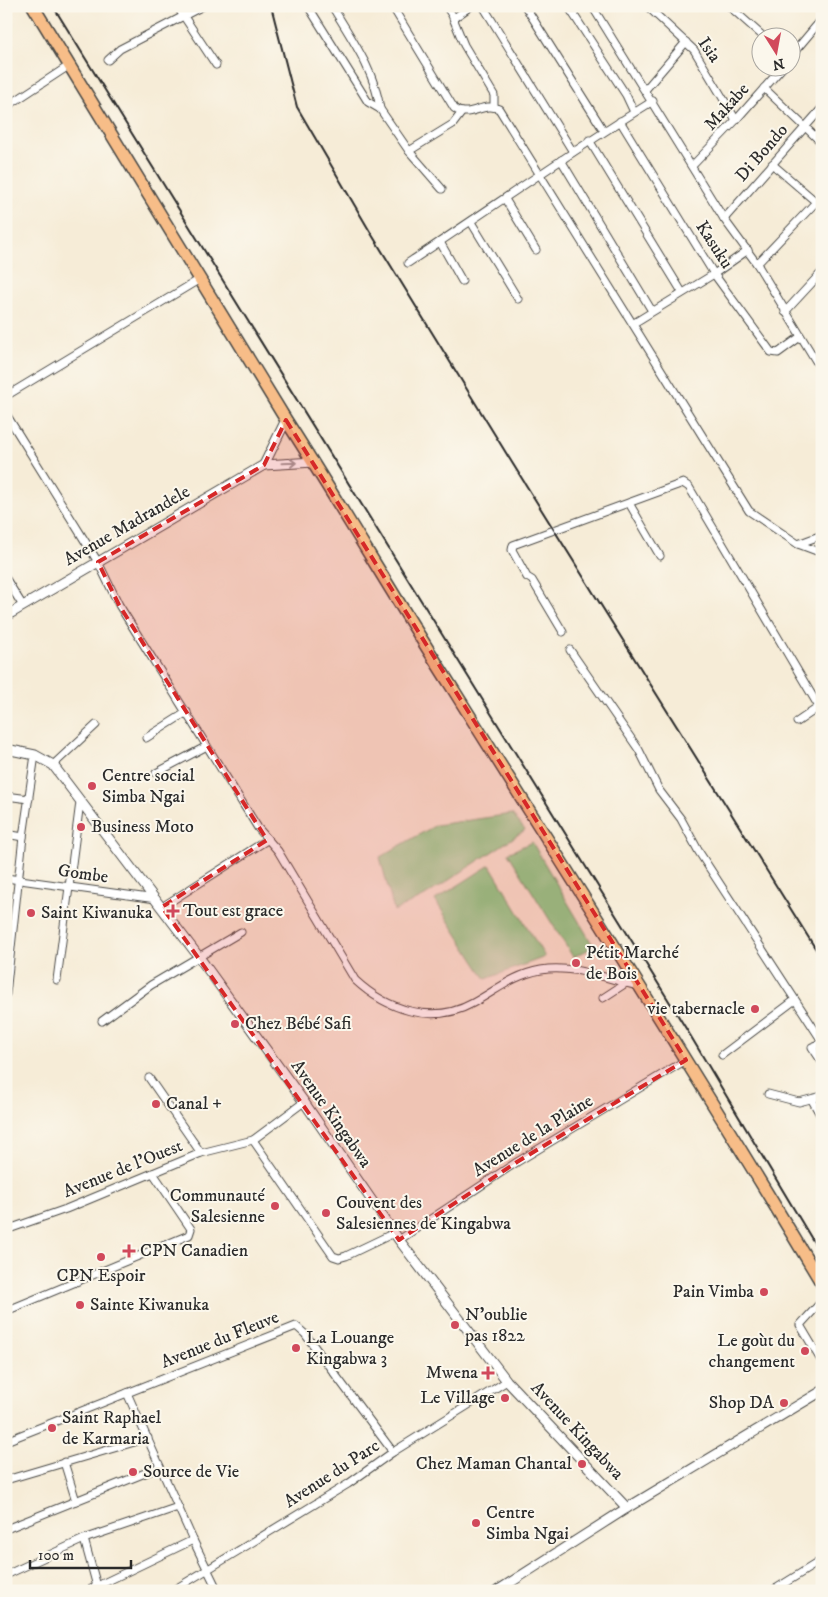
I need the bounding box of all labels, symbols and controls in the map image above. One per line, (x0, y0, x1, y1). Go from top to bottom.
north arrow (750, 28, 800, 78)
street label: Isia (693, 33, 726, 67)
text: N (770, 54, 786, 74)
street label: Makabe (700, 79, 754, 135)
street label: Di Bondo (731, 120, 793, 186)
street label: Kasuku (690, 217, 738, 273)
one-way arrow (281, 459, 297, 468)
street label: Avenue Madrandele (60, 481, 194, 571)
place label: Centre social Simba Ngai (102, 765, 195, 808)
marker: Centre social Simba Ngai (86, 780, 98, 792)
place label: Business Moto (91, 816, 194, 838)
marker: Business Moto (75, 821, 87, 833)
street label: Gombe (56, 860, 110, 888)
place label: Tout est grace (183, 900, 283, 922)
place label: Saint Kiwanuka (41, 902, 153, 924)
marker: Tout est grace (167, 905, 179, 917)
marker: Saint Kiwanuka (25, 907, 37, 919)
place label: Pétit Marché de Bois (586, 942, 679, 985)
marker: Pétit Marché de Bois (570, 957, 582, 969)
place label: vie tabernacle (647, 998, 745, 1020)
marker: vie tabernacle (749, 1003, 761, 1015)
place label: Chez Bébé Safi (245, 1013, 351, 1035)
marker: Chez Bébé Safi (229, 1018, 241, 1030)
street label: Avenue Kingabwa (286, 1056, 376, 1172)
street label: Avenue de la Plaine (469, 1090, 597, 1182)
place label: Canal + (166, 1093, 222, 1115)
marker: Canal + (150, 1098, 162, 1110)
street label: Avenue de l'Ouest (60, 1135, 186, 1203)
place label: Communauté Salesienne (170, 1185, 266, 1228)
place label: Couvent des Salesiennes de Kingabwa (336, 1192, 511, 1235)
marker: Communauté Salesienne (269, 1200, 281, 1212)
marker: Couvent des Salesiennes de Kingabwa (320, 1207, 332, 1219)
place label: CPN Canadien (140, 1240, 249, 1262)
marker: CPN Canadien (122, 1244, 136, 1258)
marker: CPN Espoir (95, 1251, 107, 1263)
place label: CPN Espoir (57, 1265, 146, 1287)
place label: Pain Vimba (673, 1281, 754, 1303)
marker: Pain Vimba (758, 1286, 770, 1298)
place label: Sainte Kiwanuka (90, 1294, 209, 1316)
marker: Sainte Kiwanuka (74, 1299, 86, 1311)
place label: N'oublie pas 1822 (464, 1304, 527, 1347)
street label: Avenue du Fleuve (158, 1306, 282, 1374)
marker: N'oublie pas 1822 (449, 1319, 461, 1331)
place label: La Louange Kingabwa 3 (306, 1327, 394, 1370)
place label: Le goùt du changement (709, 1330, 795, 1373)
marker: La Louange Kingabwa 3 (290, 1342, 302, 1354)
marker: Le goùt du changement (799, 1345, 811, 1357)
place label: Mwena (426, 1362, 478, 1384)
marker: Mwena (482, 1367, 494, 1379)
street label: Avenue Kingabwa (526, 1377, 628, 1485)
place label: Le Village (420, 1387, 495, 1409)
marker: Le Village (499, 1392, 511, 1404)
place label: Shop DA (709, 1392, 775, 1414)
marker: Shop DA (778, 1397, 790, 1409)
place label: Saint Raphael de Karmaria (62, 1407, 162, 1450)
marker: Saint Raphael de Karmaria (46, 1422, 58, 1434)
street label: Avenue du Parc (280, 1435, 384, 1513)
place label: Chez Maman Chantal (416, 1453, 573, 1475)
marker: Chez Maman Chantal (576, 1458, 588, 1470)
place label: Source de Vie (143, 1461, 239, 1483)
marker: Source de Vie (127, 1466, 139, 1478)
place label: Centre Simba Ngai (486, 1502, 569, 1545)
marker: Centre Simba Ngai (470, 1517, 482, 1529)
scale bar (30, 1537, 131, 1569)
text: 100 m (38, 1546, 74, 1565)

